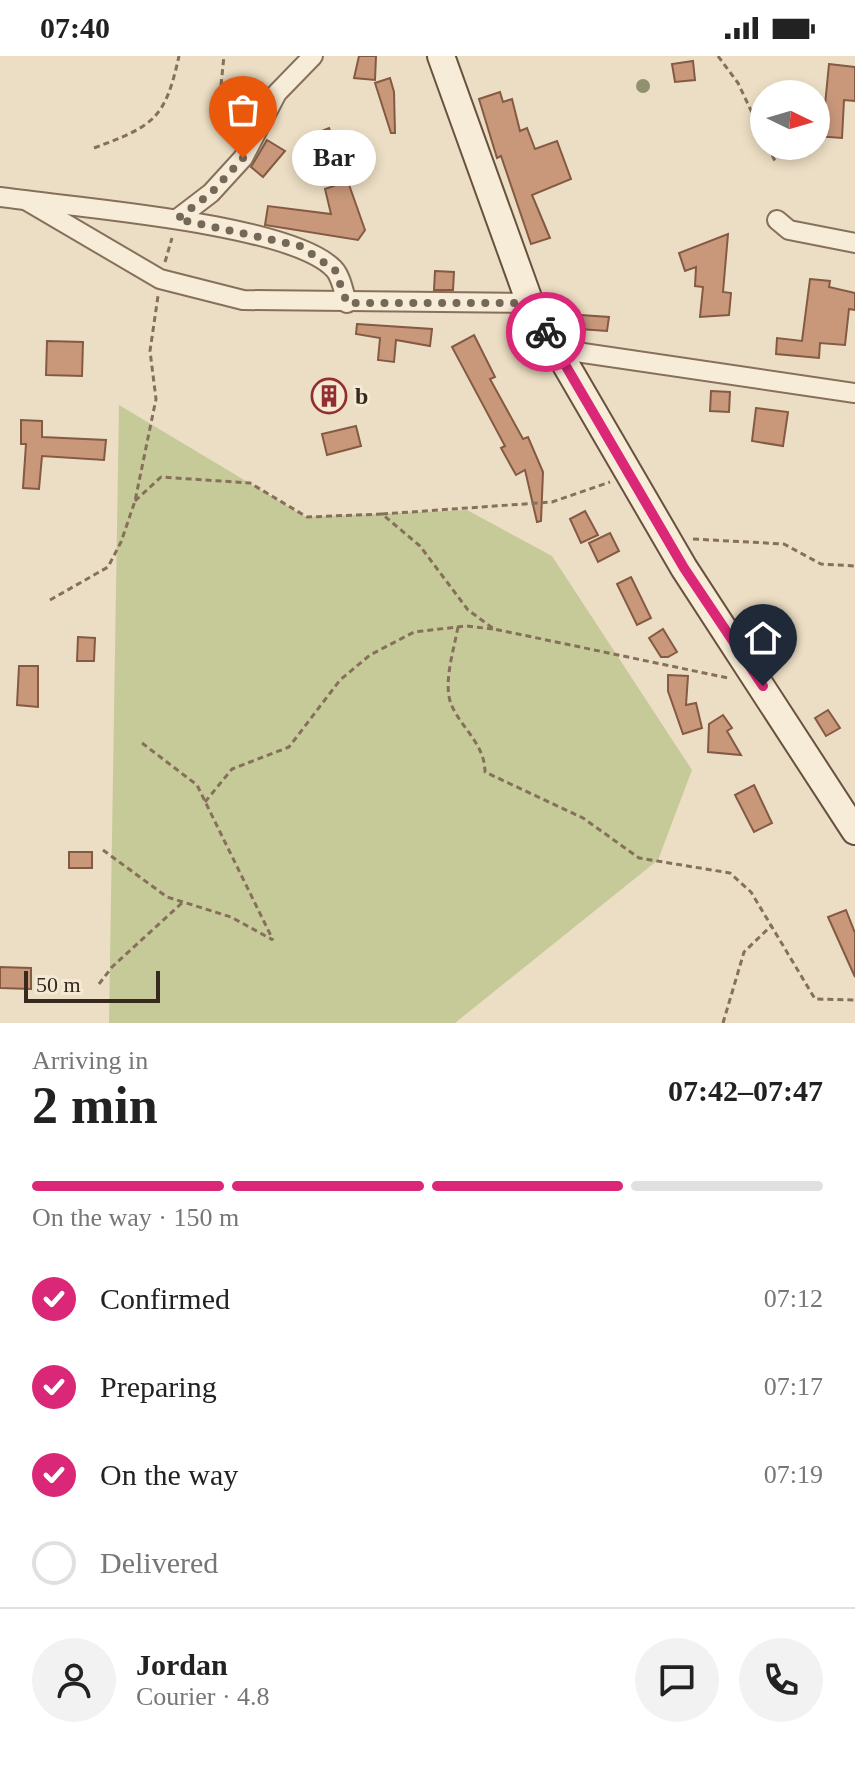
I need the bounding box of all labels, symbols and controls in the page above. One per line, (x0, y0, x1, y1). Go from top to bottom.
text: 07:40 (40, 11, 110, 44)
pin (209, 76, 277, 158)
north arrow (750, 80, 830, 160)
map controls (750, 80, 830, 160)
icon: bag (221, 88, 265, 132)
callout: Bar (291, 130, 375, 186)
text: Bar (313, 143, 355, 172)
courier (506, 292, 586, 372)
icon: bike (524, 310, 568, 354)
building icon: b (310, 377, 348, 415)
place label: b (355, 383, 368, 409)
pin (729, 604, 797, 686)
icon: home (741, 616, 785, 660)
scale bar (24, 967, 160, 1003)
text: 50 m (36, 972, 81, 997)
text: Arriving in (32, 1046, 148, 1075)
text: 07:42–07:47 (668, 1074, 823, 1107)
text: 2 min (32, 1077, 158, 1134)
text: On the way · 150 m (32, 1203, 239, 1232)
icon: check (32, 1277, 76, 1321)
text: Confirmed (100, 1282, 230, 1315)
text: 07:12 (764, 1284, 823, 1313)
icon: check (32, 1365, 76, 1409)
text: Preparing (100, 1370, 217, 1403)
text: 07:17 (764, 1372, 823, 1401)
icon: check (32, 1453, 76, 1497)
text: On the way (100, 1458, 238, 1491)
text: 07:19 (764, 1460, 823, 1489)
text: Delivered (100, 1546, 218, 1579)
button: person (32, 1638, 116, 1722)
button: chat (635, 1638, 719, 1722)
button: phone (739, 1638, 823, 1722)
text: Jordan (136, 1648, 228, 1681)
text: Courier · 4.8 (136, 1682, 270, 1711)

